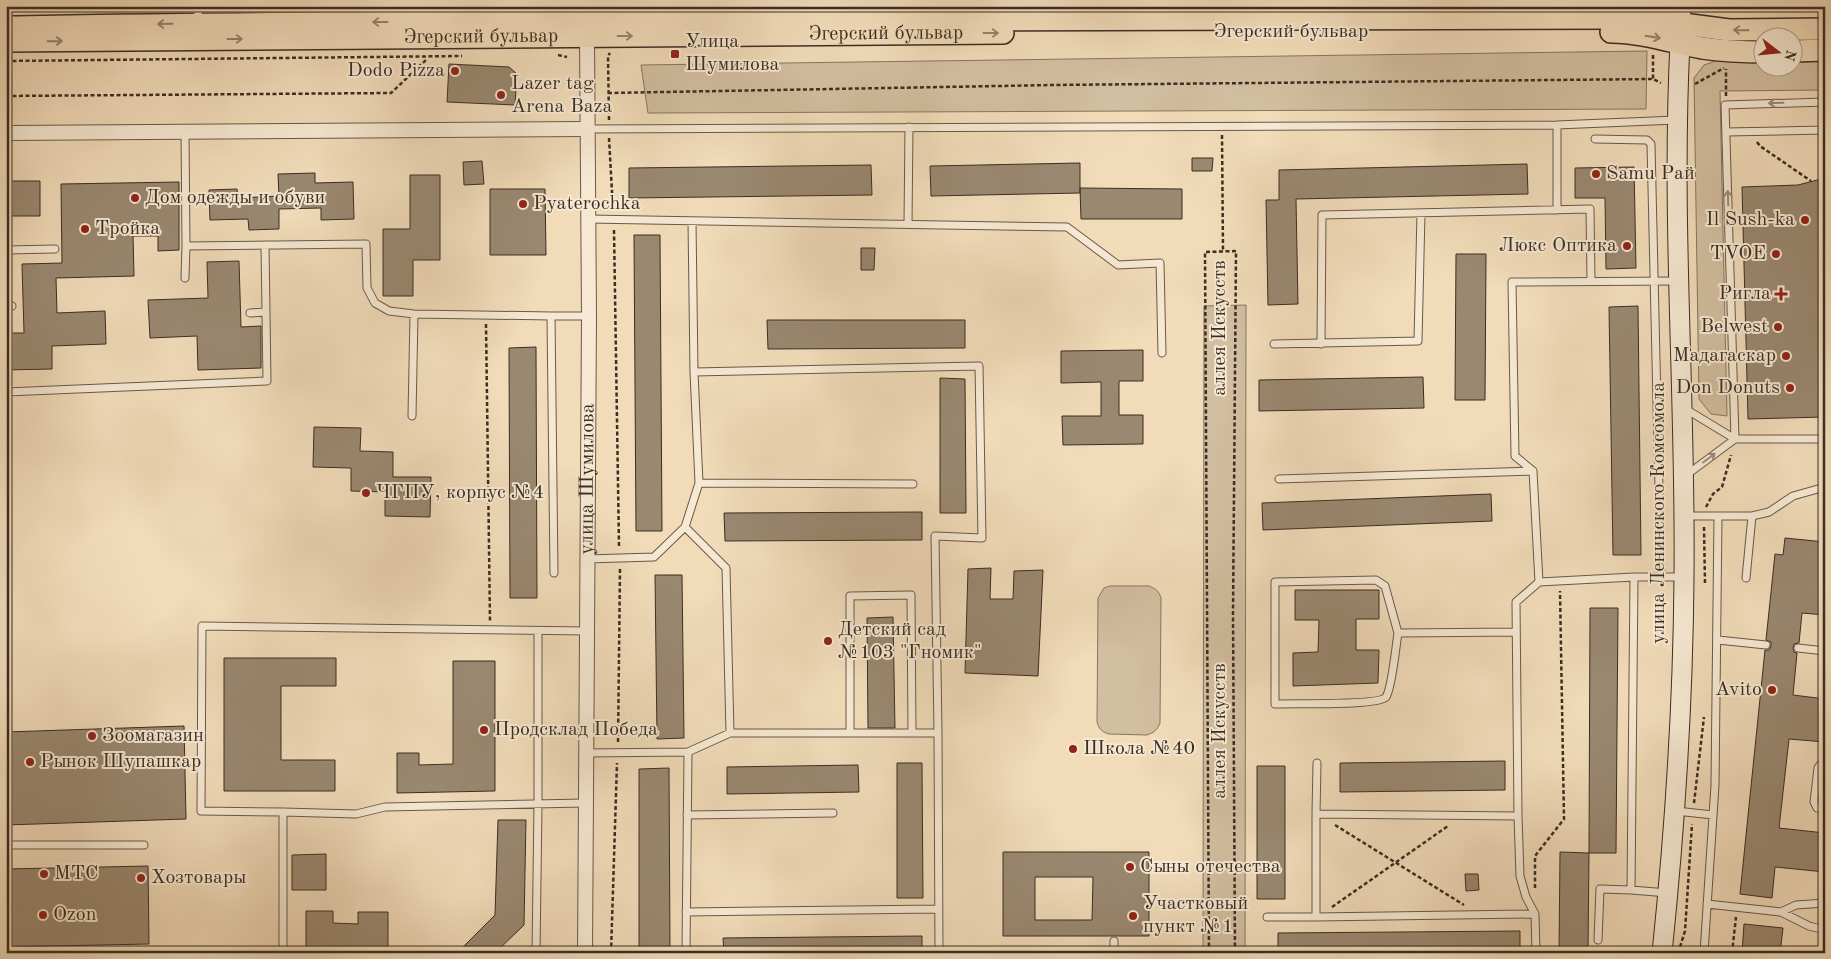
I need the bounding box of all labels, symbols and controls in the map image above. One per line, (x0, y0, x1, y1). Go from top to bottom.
one-way arrow (372, 17, 388, 27)
one-way arrow (157, 19, 173, 28)
street label: Эгерский бульвар (1214, 22, 1368, 42)
street label: Эгерский бульвар (809, 23, 963, 45)
one-way arrow (1733, 25, 1750, 35)
street label: Эгерский бульвар (404, 27, 558, 48)
one-way arrow (983, 28, 999, 38)
north arrow (1754, 28, 1804, 78)
one-way arrow (616, 31, 633, 41)
place label: Улица Шумилова (685, 32, 780, 75)
one-way arrow (1644, 32, 1660, 42)
one-way arrow (226, 34, 243, 44)
one-way arrow (46, 36, 63, 46)
marker: Улица Шумилова (669, 48, 681, 60)
text: N (1781, 48, 1798, 63)
place label: Dodo Pizza (347, 61, 445, 81)
marker: Dodo Pizza (449, 65, 461, 77)
place label: Lazer tag Arena Baza (511, 74, 612, 117)
marker: Lazer tag Arena Baza (495, 89, 507, 101)
one-way arrow (1768, 99, 1784, 108)
place label: Samu Рай (1606, 164, 1695, 184)
marker: Samu Рай (1590, 168, 1602, 180)
place label: Дом одежды и обуви (145, 188, 325, 208)
one-way arrow (1723, 190, 1733, 206)
marker: Дом одежды и обуви (129, 192, 141, 204)
place label: Pyaterochka (533, 194, 641, 214)
marker: Pyaterochka (517, 198, 529, 210)
place label: Il Sush-ka (1706, 210, 1795, 230)
marker: Il Sush-ka (1799, 214, 1811, 226)
place label: Тройка (95, 219, 160, 239)
marker: Тройка (79, 223, 91, 235)
place label: Люкс Оптика (1499, 236, 1617, 256)
marker: Люкс Оптика (1621, 240, 1633, 252)
place label: TVOE (1710, 244, 1766, 264)
marker: TVOE (1770, 248, 1782, 260)
street label: аллея Искусств (1210, 260, 1230, 396)
place label: Ригла (1718, 284, 1771, 304)
marker: Ригла (1775, 288, 1787, 300)
place label: Belwest (1700, 317, 1768, 337)
marker: Belwest (1772, 321, 1784, 333)
place label: Мадагаскар (1673, 346, 1776, 366)
marker: Мадагаскар (1780, 350, 1792, 362)
place label: Don Donuts (1675, 378, 1780, 398)
street label: улица Ленинского Комсомола (1649, 382, 1669, 644)
marker: Don Donuts (1784, 382, 1796, 394)
street label: улица Шумилова (578, 403, 598, 555)
one-way arrow (1702, 453, 1715, 464)
place label: ЧГПУ, корпус №4 (376, 483, 544, 503)
marker: ЧГПУ, корпус №4 (360, 487, 372, 499)
place label: Детский сад №103 "Гномик" (838, 620, 982, 663)
marker: Детский сад №103 "Гномик" (822, 635, 834, 647)
street label: аллея Искусств (1210, 663, 1230, 799)
place label: Avito (1715, 680, 1762, 700)
marker: Avito (1766, 684, 1778, 696)
place label: Продсклад Победа (494, 720, 658, 740)
marker: Продсклад Победа (478, 724, 490, 736)
place label: Зоомагазин (102, 726, 204, 746)
marker: Зоомагазин (86, 730, 98, 742)
place label: Школа №40 (1083, 739, 1195, 759)
marker: Школа №40 (1067, 743, 1079, 755)
place label: Рынок Шупашкар (40, 752, 201, 772)
marker: Рынок Шупашкар (24, 756, 36, 768)
place label: Сыны отечества (1140, 857, 1281, 877)
marker: Сыны отечества (1124, 861, 1136, 873)
place label: МТС (54, 864, 98, 884)
marker: МТС (38, 868, 50, 880)
place label: Хозтовары (151, 868, 246, 888)
marker: Хозтовары (135, 872, 147, 884)
place label: Участковый пункт №1 (1143, 894, 1248, 937)
place label: Ozon (53, 905, 97, 925)
marker: Ozon (37, 909, 49, 921)
marker: Участковый пункт №1 (1127, 910, 1139, 922)

